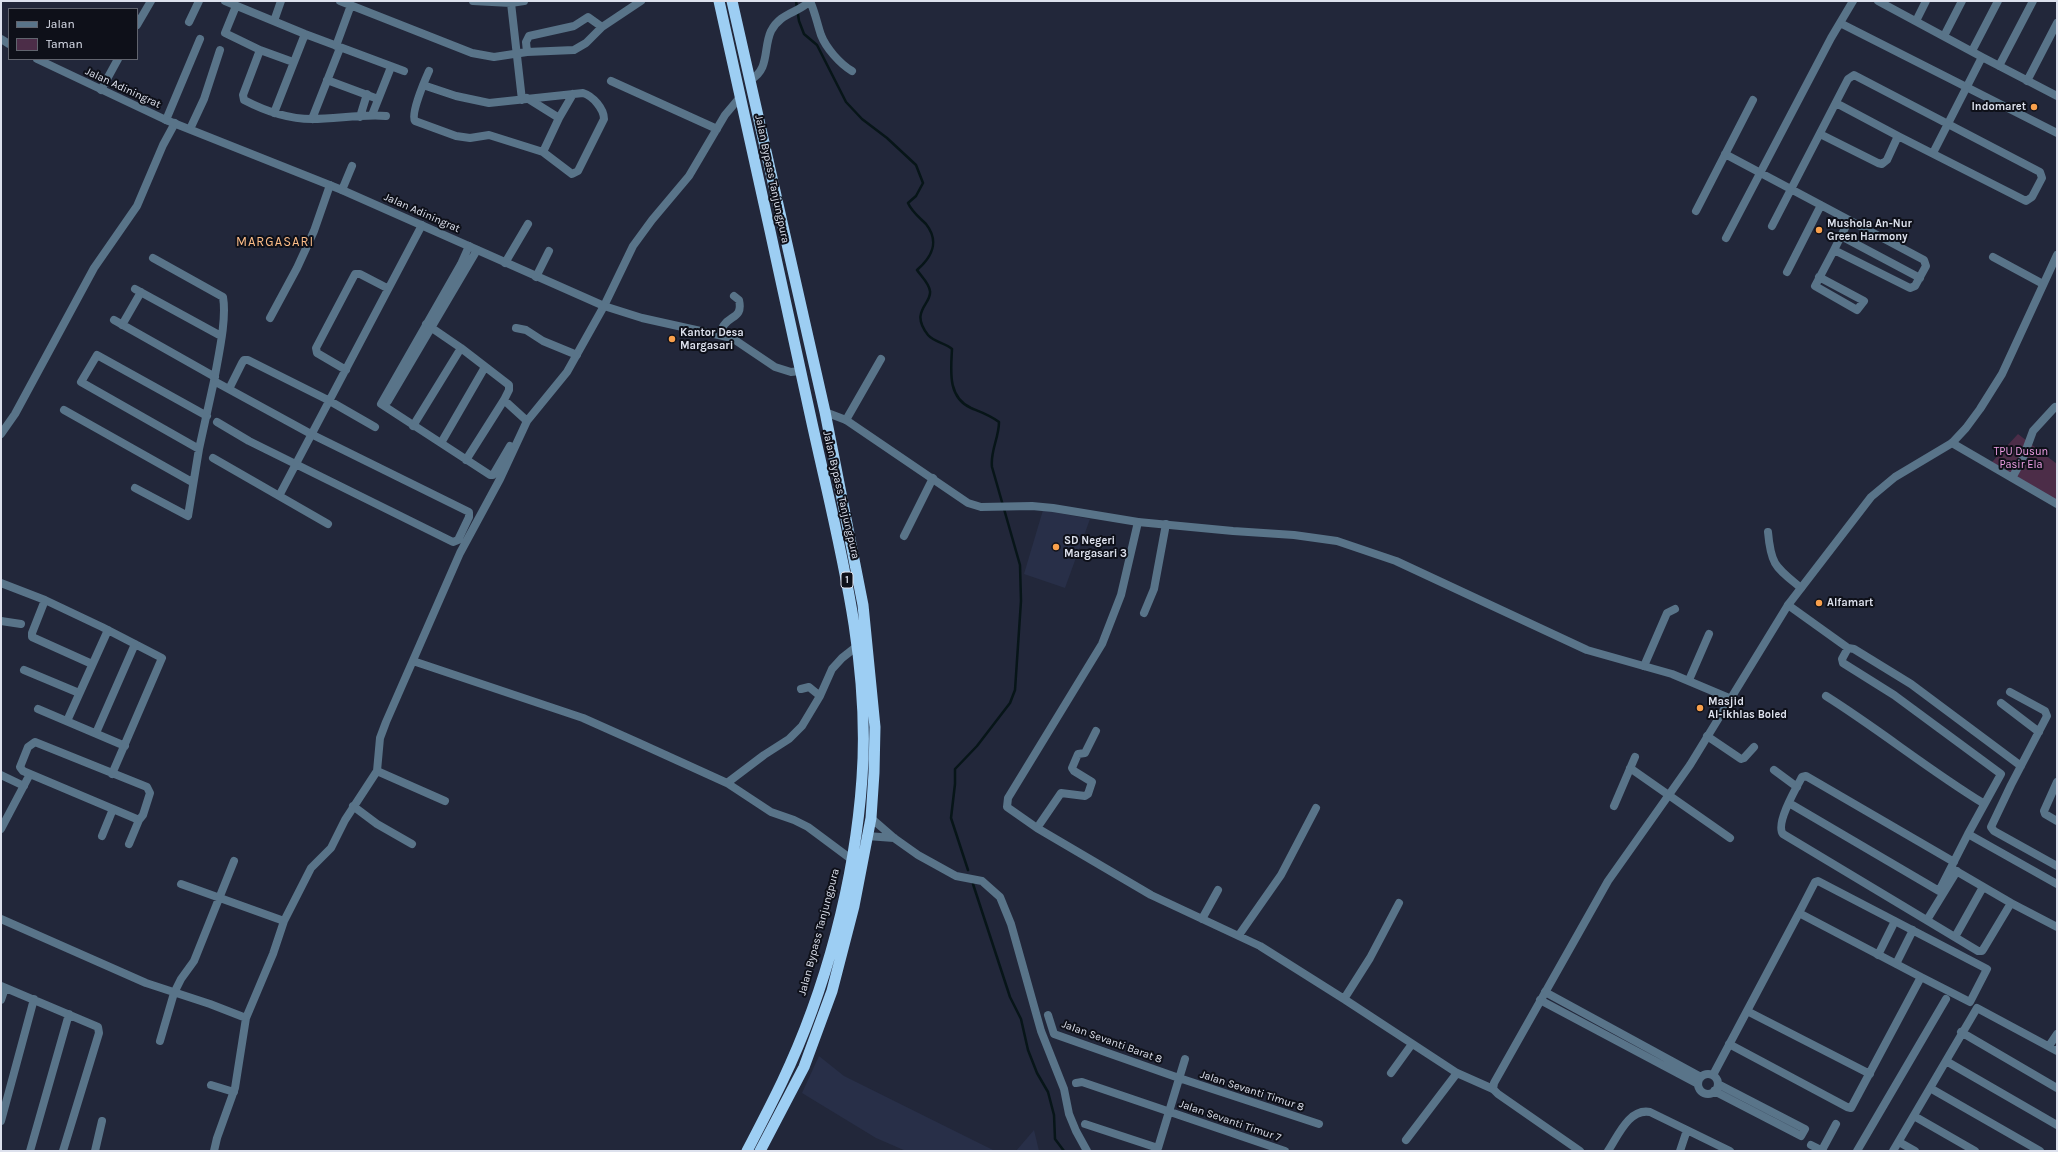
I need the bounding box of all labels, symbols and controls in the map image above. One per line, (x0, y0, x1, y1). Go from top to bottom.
legend (8, 8, 138, 60)
text: Jalan (46, 17, 75, 31)
text: Taman (46, 37, 83, 51)
street label: Jalan Adiningrat (83, 65, 163, 111)
place label: Indomaret (1971, 100, 2026, 114)
marker: Indomaret (2029, 102, 2039, 112)
street label: Jalan Bypass Tanjungpura (752, 114, 792, 244)
street label: Jalan Adiningrat (382, 190, 462, 236)
place label: Mushola An-Nur Green Harmony (1827, 217, 1912, 243)
marker: Mushola An-Nur Green Harmony (1814, 225, 1824, 235)
district label: MARGASARI (236, 234, 314, 250)
place label: Kantor Desa Margasari (680, 326, 744, 352)
marker: Kantor Desa Margasari (667, 334, 677, 344)
street label: Jalan Bypass Tanjungpura (820, 430, 862, 560)
park label: TPU Dusun Pasir Ela (1994, 445, 2048, 471)
place label: SD Negeri Margasari 3 (1064, 534, 1127, 560)
marker: SD Negeri Margasari 3 (1051, 542, 1061, 552)
road number: 1 (841, 572, 853, 588)
place label: Alfamart (1827, 596, 1873, 610)
marker: Alfamart (1814, 598, 1824, 608)
place label: Masjid Al-ikhlas Boled (1708, 695, 1787, 721)
marker: Masjid Al-ikhlas Boled (1695, 703, 1705, 713)
street label: Jalan Bypass Tanjungpura (796, 867, 842, 997)
street label: Jalan Sevanti Barat 8 (1060, 1018, 1164, 1066)
street label: Jalan Sevanti Timur 8 (1198, 1068, 1306, 1114)
street label: Jalan Sevanti Timur 7 (1177, 1097, 1283, 1145)

